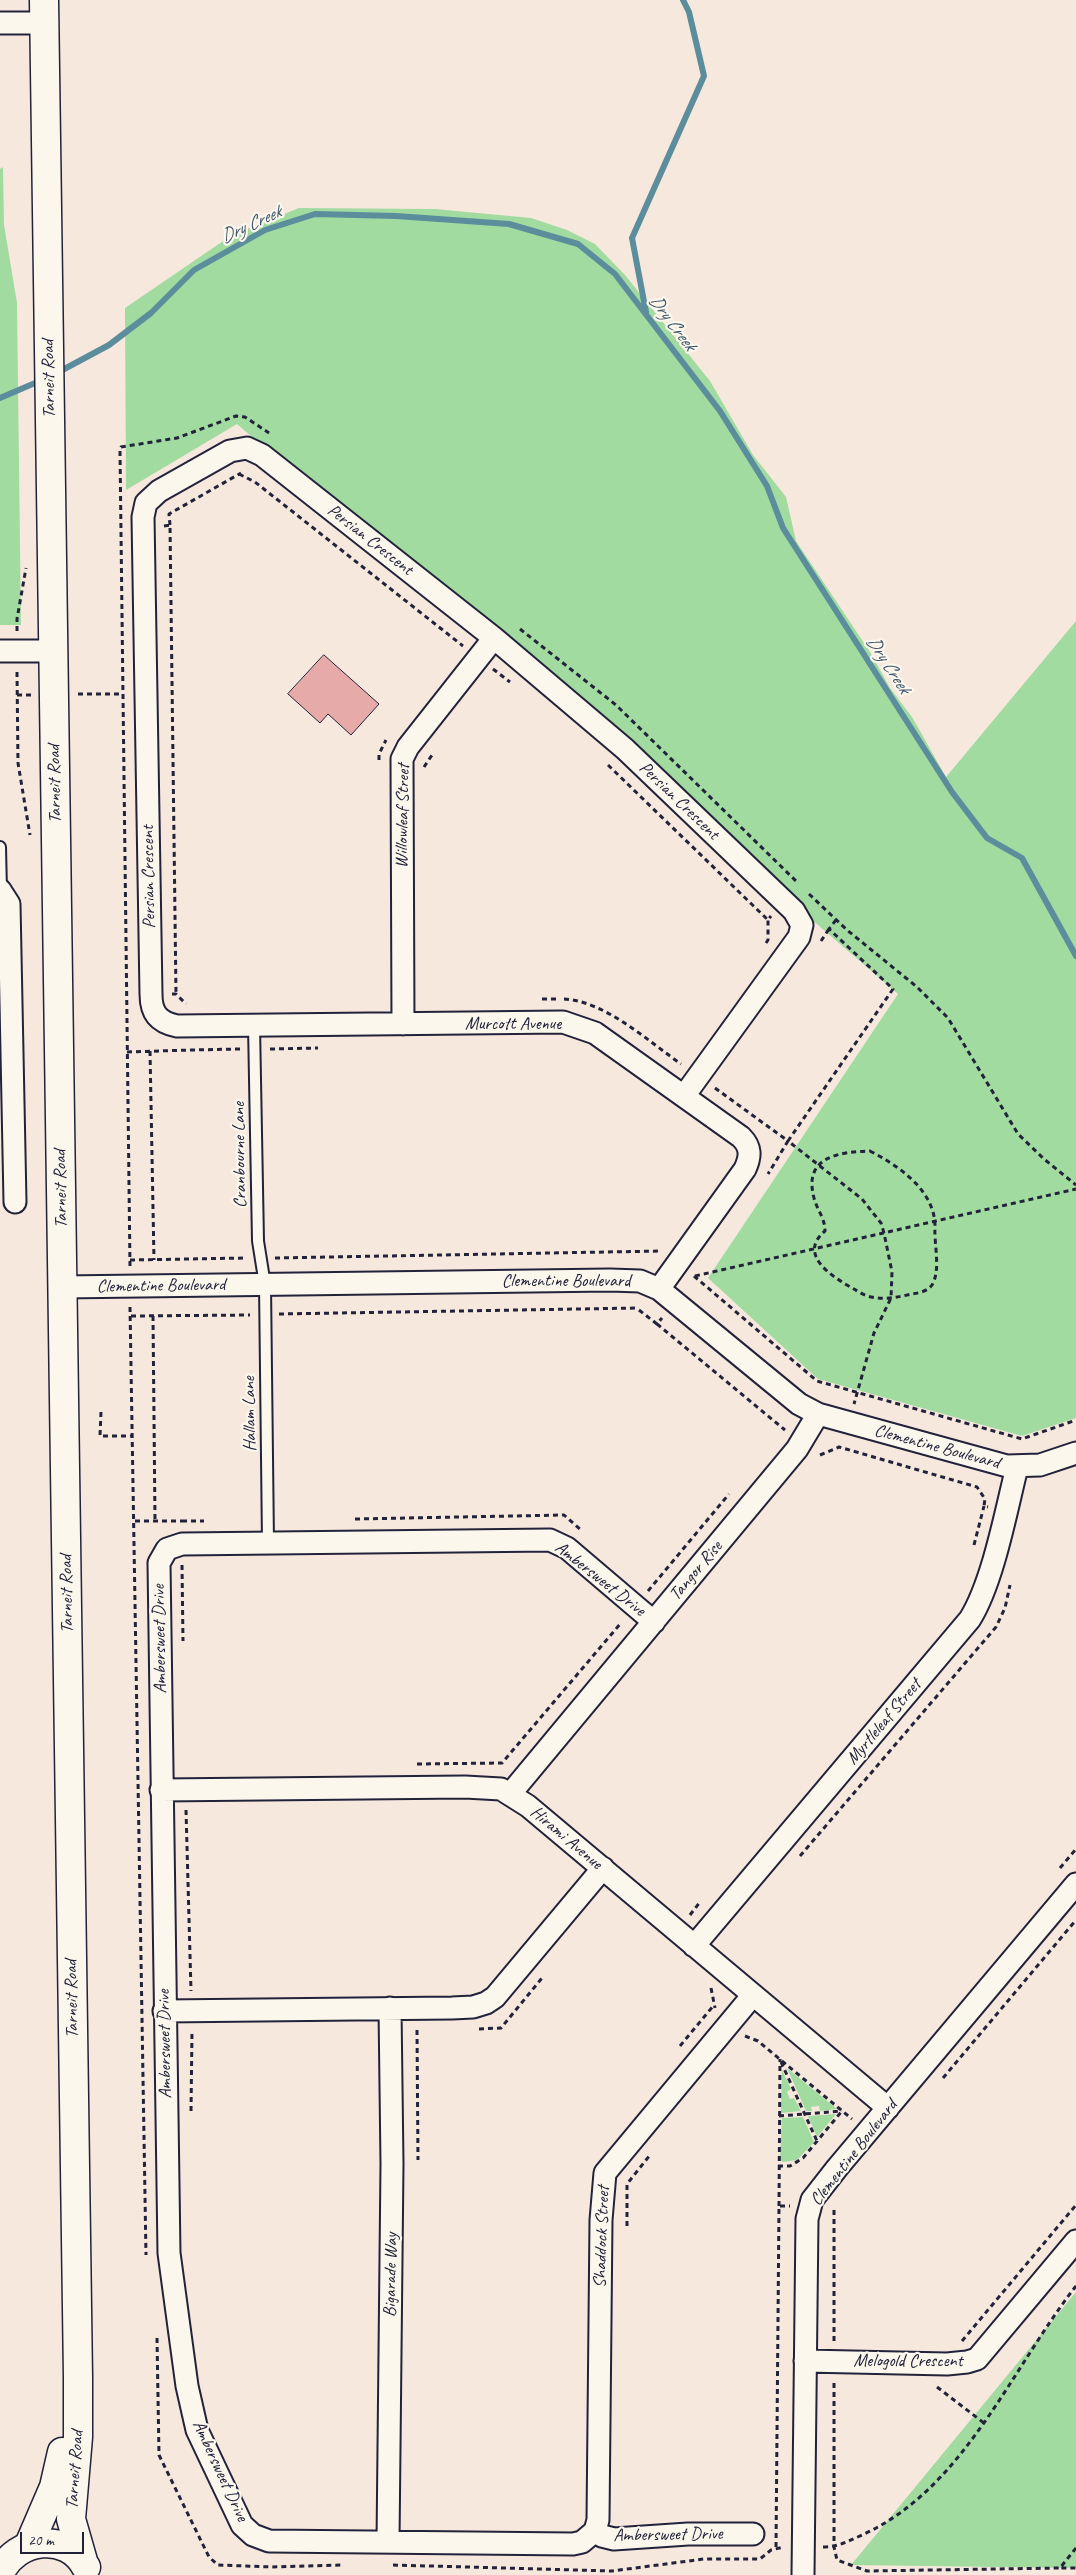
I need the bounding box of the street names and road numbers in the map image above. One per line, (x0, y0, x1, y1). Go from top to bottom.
street label: Tarneit Road (38, 339, 60, 419)
street label: Persian Crescent (323, 500, 417, 580)
street label: Tarneit Road (44, 744, 66, 824)
street label: Persian Crescent (634, 757, 724, 845)
street label: Willowleaf Street (391, 764, 415, 868)
street label: Persian Crescent (137, 825, 161, 929)
street label: Murcott Avenue (465, 1013, 561, 1035)
street label: Cranbourne Lane (228, 1102, 252, 1208)
street label: Tarneit Road (50, 1149, 72, 1229)
street label: Clementine Boulevard (502, 1270, 630, 1292)
street label: Clementine Boulevard (96, 1274, 226, 1298)
street label: Hallam Lane (239, 1376, 261, 1452)
street label: Clementine Boulevard (872, 1420, 1002, 1474)
street label: Ambersweet Drive (550, 1537, 650, 1621)
street label: Tangor Rise (665, 1537, 727, 1605)
street label: Tarneit Road (56, 1554, 78, 1634)
street label: Ambersweet Drive (148, 1584, 172, 1694)
street label: Myrtleleaf Street (842, 1675, 926, 1769)
street label: Hirami Avenue (526, 1802, 606, 1874)
street label: Tarneit Road (61, 1959, 83, 2039)
street label: Ambersweet Drive (153, 1989, 177, 2099)
street label: Clementine Boulevard (806, 2096, 902, 2210)
street label: Shaddock Street (589, 2185, 615, 2289)
street label: Bigarade Way (379, 2233, 403, 2317)
street label: Melogold Crescent (853, 2350, 963, 2372)
street label: Ambersweet Drive (187, 2417, 253, 2525)
street label: Tarneit Road (61, 2430, 89, 2510)
street label: Ambersweet Drive (613, 2523, 723, 2547)

